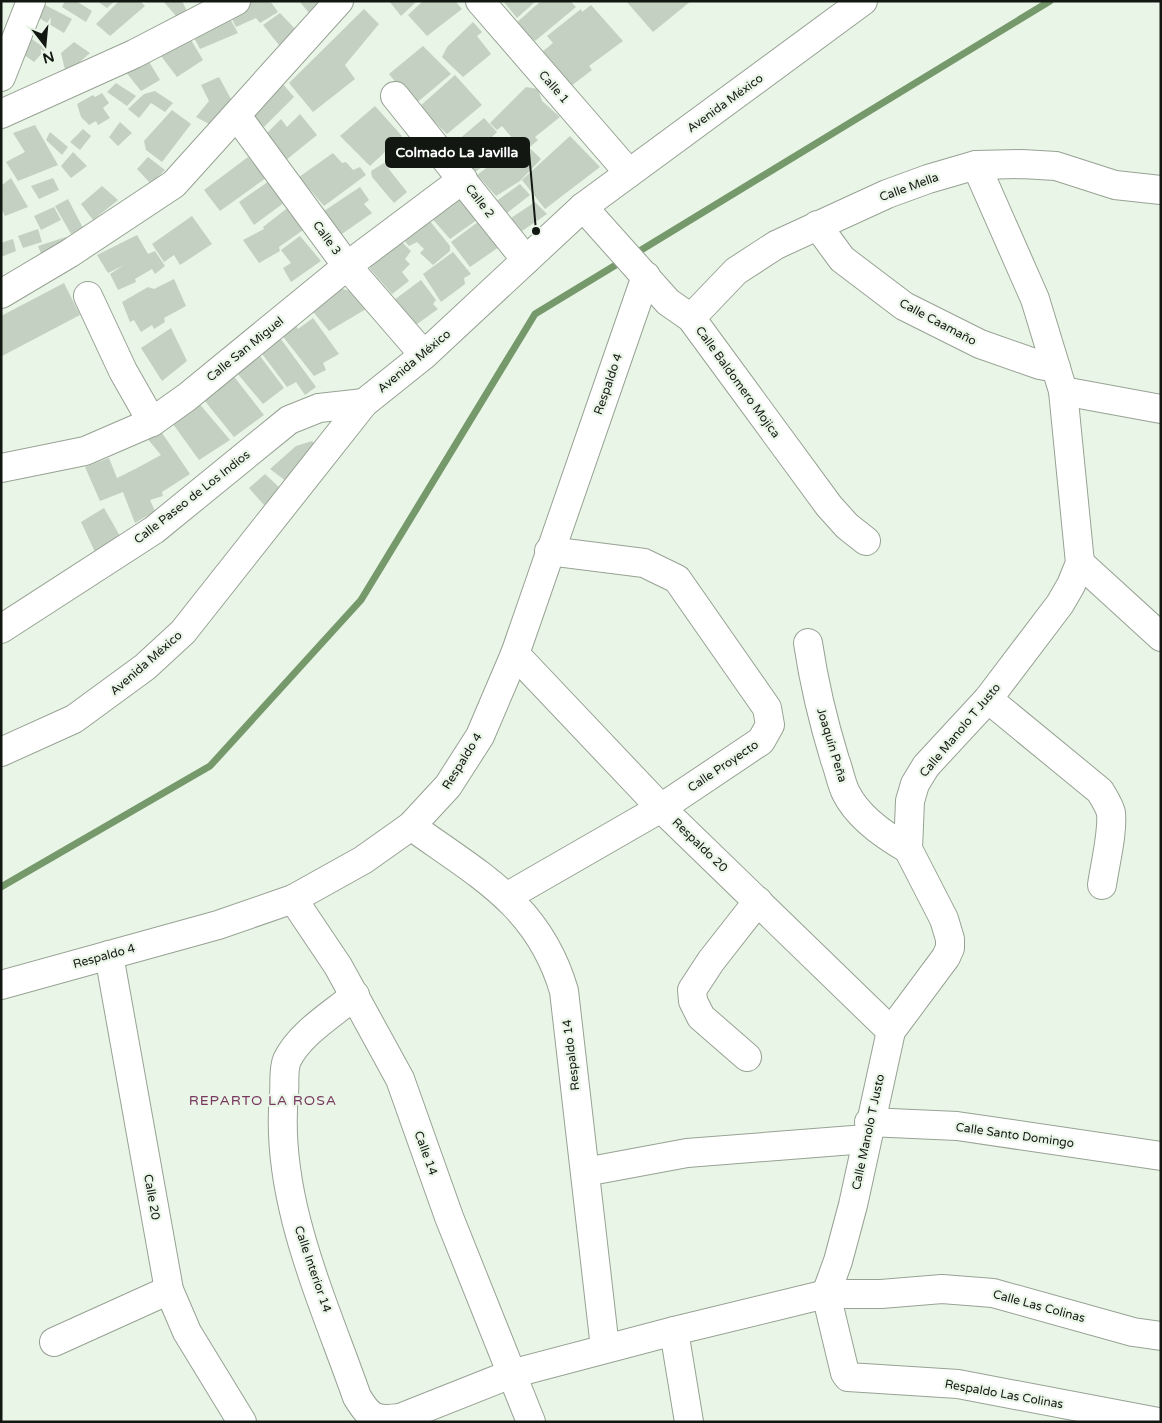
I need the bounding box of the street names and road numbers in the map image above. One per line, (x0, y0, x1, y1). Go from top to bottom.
street label: Calle 1 (536, 68, 572, 106)
street label: Avenida México (684, 71, 766, 135)
street label: Calle Mella (878, 170, 940, 204)
street label: Calle 2 (463, 182, 497, 220)
street label: Calle 3 (310, 218, 344, 258)
street label: Calle Caamaño (897, 296, 979, 348)
street label: Calle San Miguel (204, 314, 286, 384)
street label: Calle Baldomero Mojica (693, 324, 783, 440)
street label: Avenida México (375, 327, 453, 395)
street label: Respaldo 4 (591, 351, 625, 417)
street label: Calle Paseo de Los Indios (131, 447, 253, 547)
street label: Avenida México (107, 628, 185, 698)
street label: Calle Manolo T Justo (917, 680, 1003, 780)
street label: Joaquín Peña (814, 706, 850, 784)
street label: Respaldo 4 (439, 730, 485, 792)
street label: Calle Proyecto (685, 737, 761, 795)
street label: Respaldo 20 (669, 815, 731, 875)
street label: Respaldo 4 (71, 941, 137, 971)
street label: Respaldo 14 (560, 1018, 582, 1091)
street label: Calle Manolo T Justo (849, 1073, 887, 1191)
street label: Calle Santo Domingo (955, 1120, 1075, 1150)
street label: Calle 14 (412, 1129, 441, 1177)
street label: Calle 20 (141, 1173, 163, 1221)
street label: Calle Interior 14 (292, 1224, 334, 1314)
street label: Calle Las Colinas (991, 1287, 1087, 1325)
street label: Respaldo Las Colinas (944, 1377, 1065, 1411)

